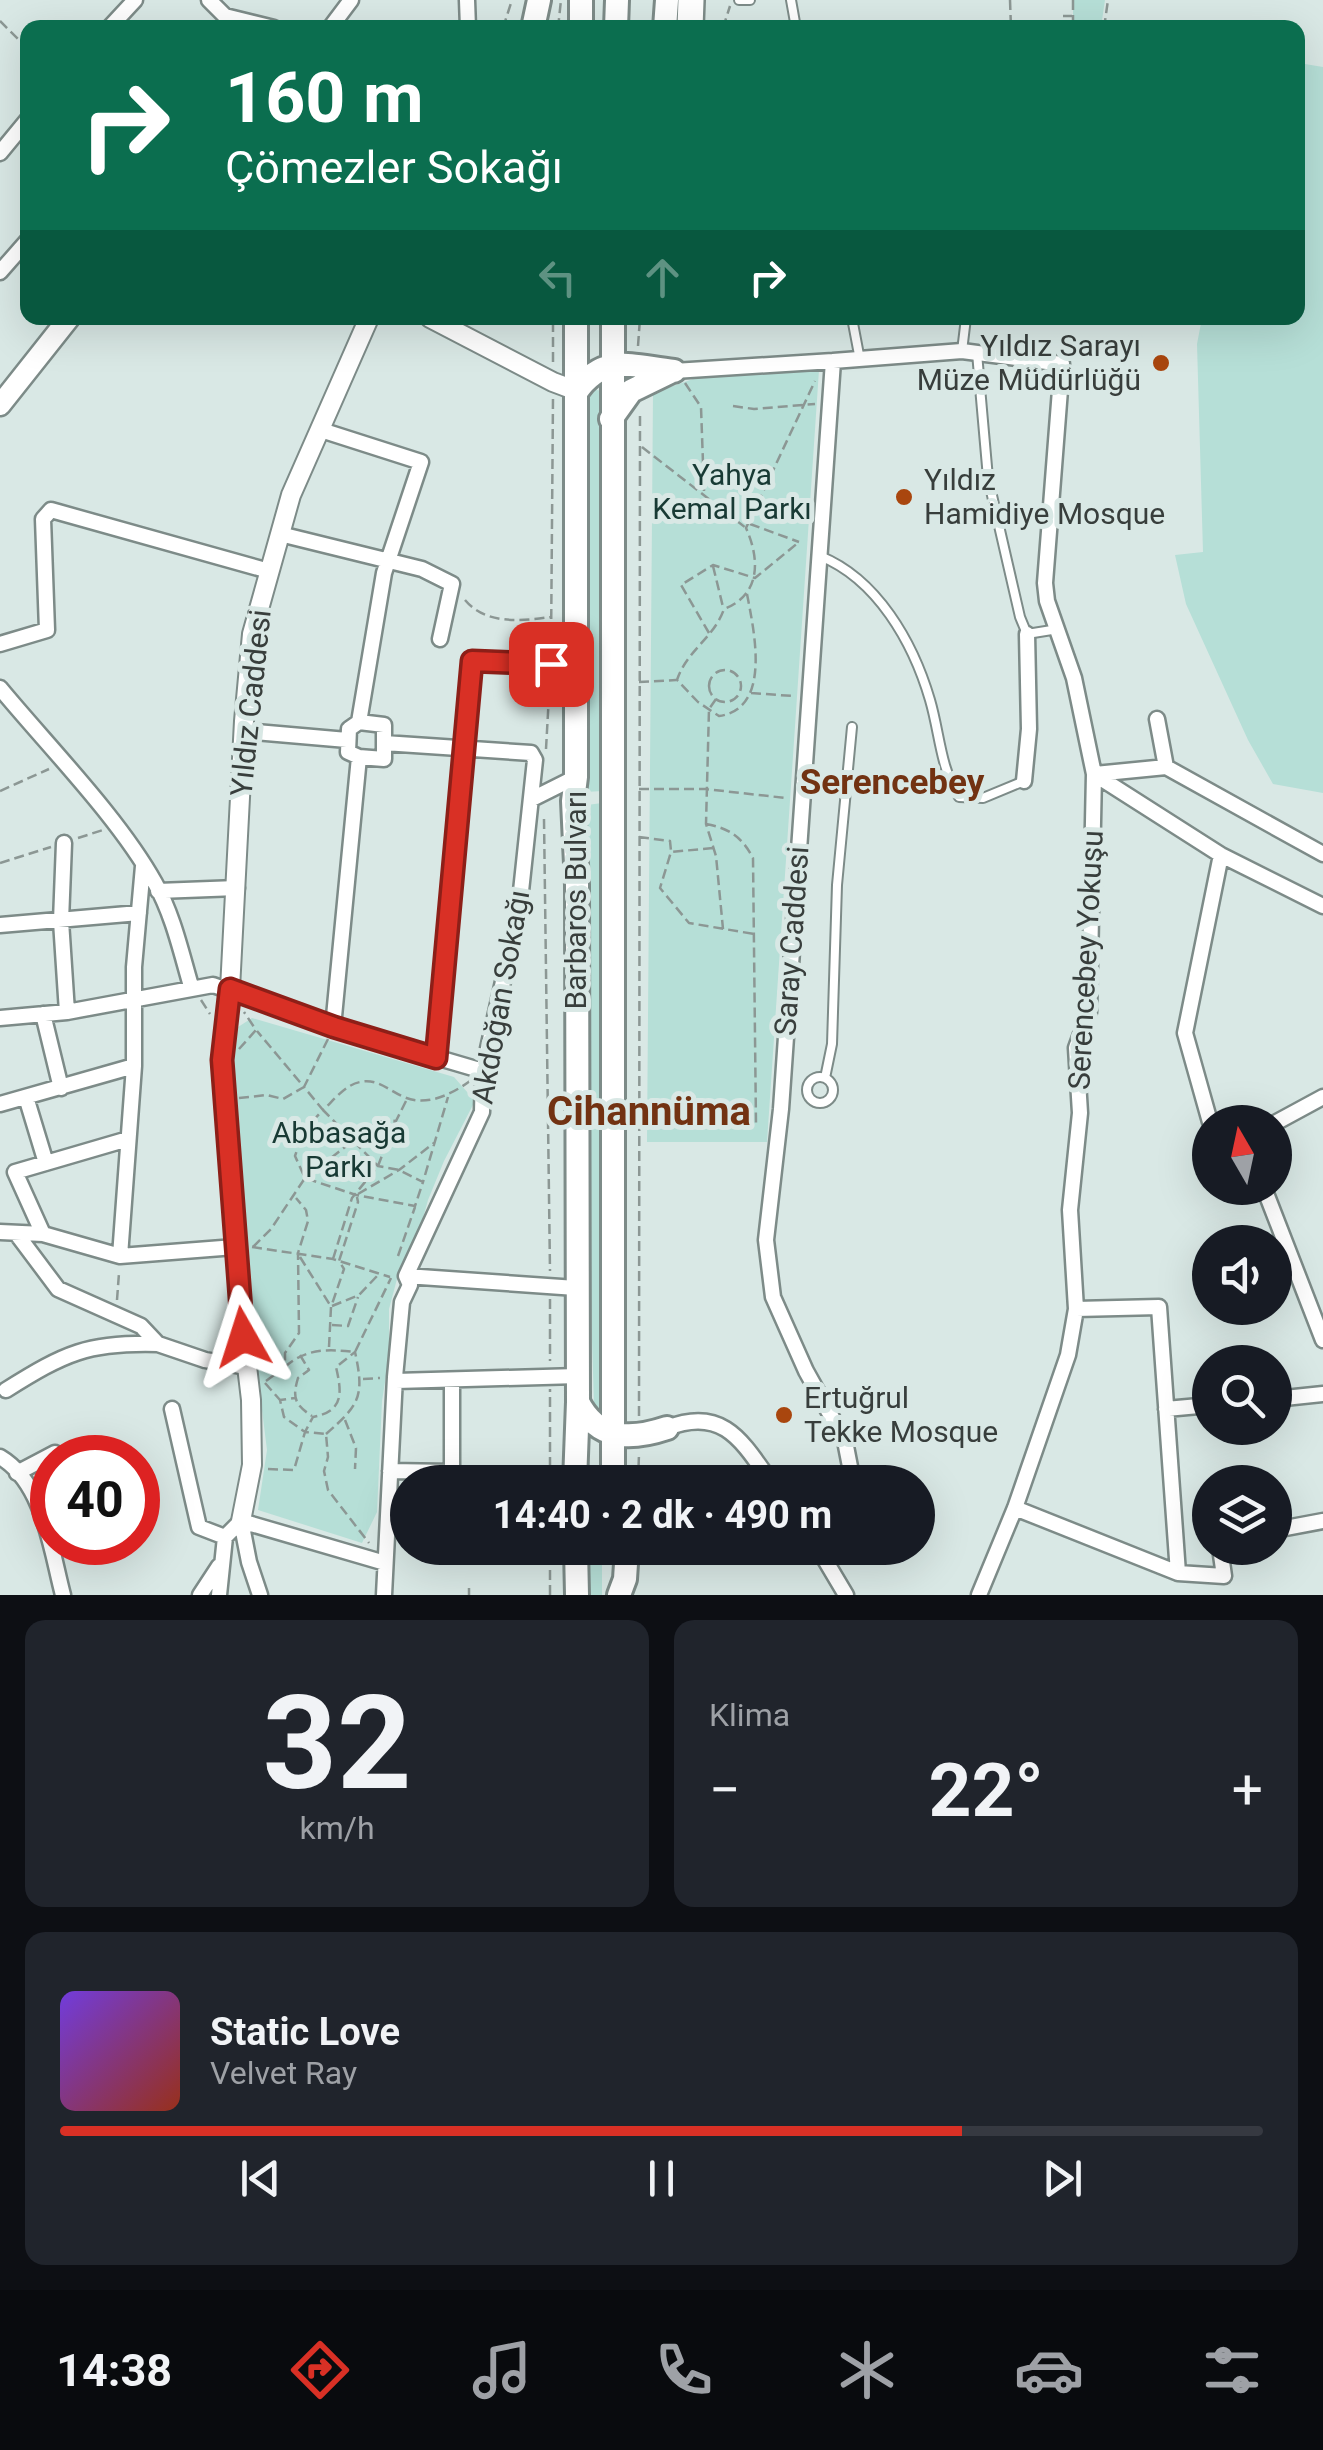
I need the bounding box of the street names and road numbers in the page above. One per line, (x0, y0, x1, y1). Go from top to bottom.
street label: Yıldız Caddesi (223, 608, 278, 798)
street label: Barbaros Bulvarı (558, 791, 593, 1010)
street label: Serencebey Yokuşu (1061, 829, 1110, 1091)
street label: Saray Caddesi (767, 845, 816, 1037)
street label: Akdoğan Sokağı (464, 887, 537, 1107)

